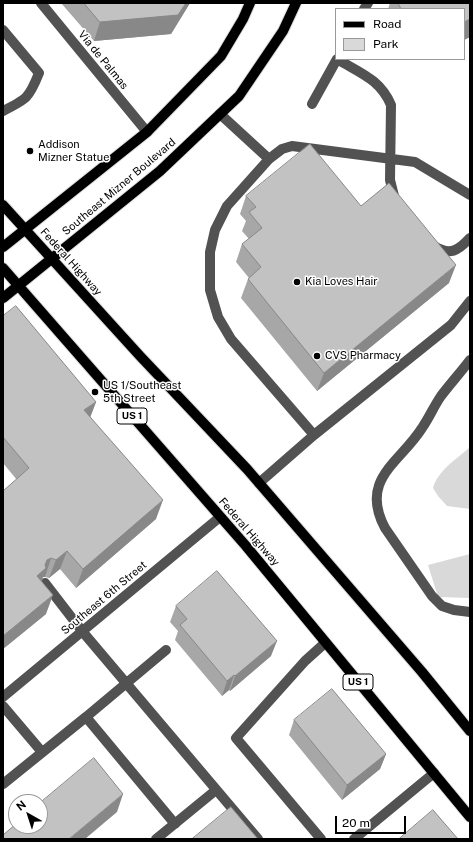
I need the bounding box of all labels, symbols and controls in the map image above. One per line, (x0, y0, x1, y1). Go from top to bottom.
legend (335, 8, 465, 60)
text: Road (373, 17, 401, 31)
street label: Via de Palmas (75, 28, 131, 92)
text: Park (373, 37, 399, 51)
street label: Southeast Mizner Boulevard (60, 136, 178, 238)
place label: Addison Mizner Statue (38, 138, 109, 164)
marker: Addison Mizner Statue (25, 146, 35, 156)
street label: Federal Highway (37, 226, 105, 298)
place label: Kia Loves Hair (305, 275, 378, 289)
marker: Kia Loves Hair (292, 277, 302, 287)
place label: CVS Pharmacy (325, 349, 401, 363)
marker: CVS Pharmacy (312, 351, 322, 361)
place label: US 1/Southeast 5th Street (103, 379, 182, 405)
marker: US 1/Southeast 5th Street (90, 387, 100, 397)
road number: US 1 (117, 408, 147, 424)
street label: Federal Highway (216, 495, 282, 569)
street label: Southeast 6th Street (59, 558, 149, 638)
road number: US 1 (343, 674, 373, 690)
north arrow (8, 794, 48, 834)
text: N (14, 798, 28, 813)
scale bar (337, 808, 408, 834)
text: 20 m (342, 816, 370, 830)

